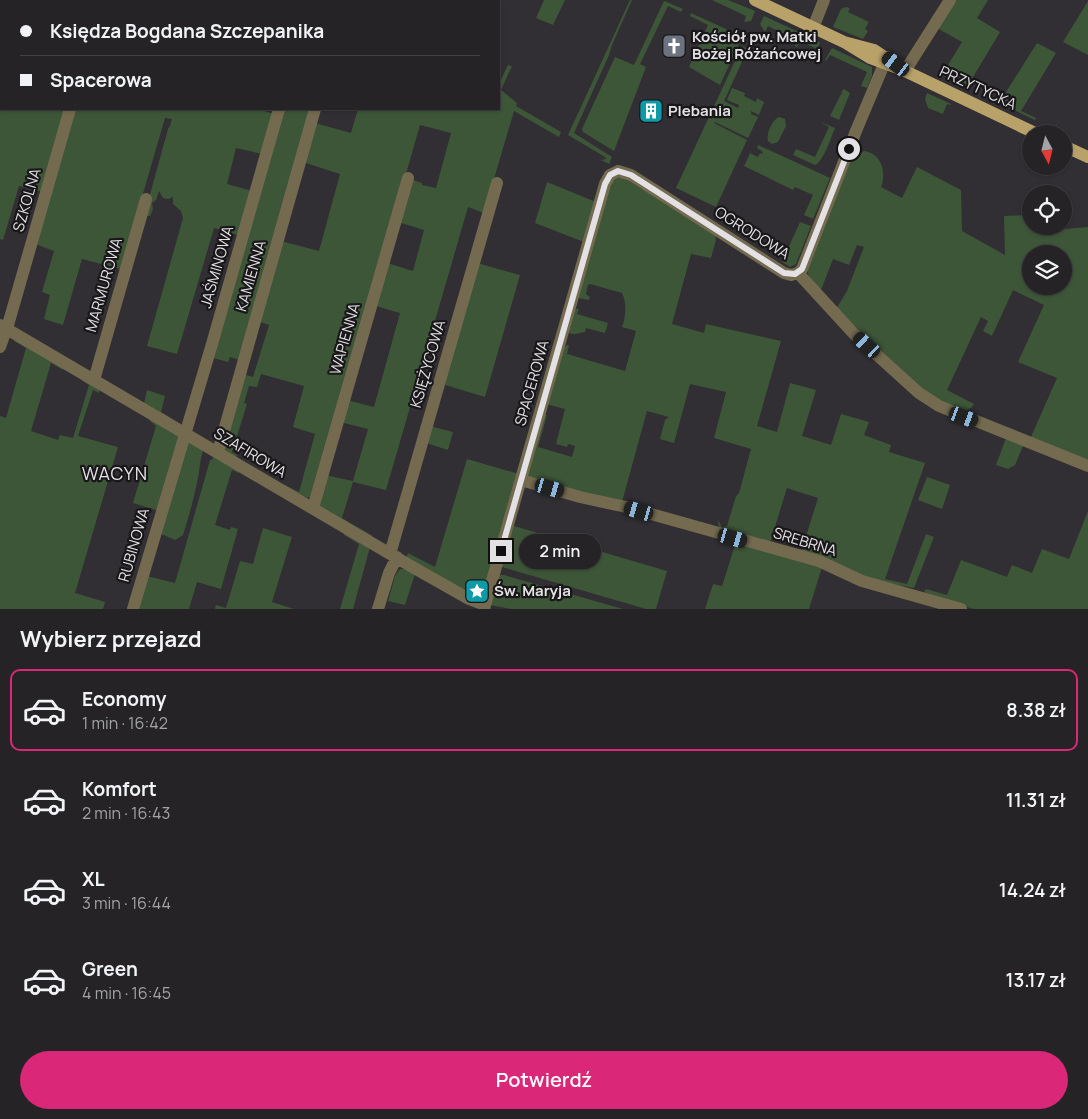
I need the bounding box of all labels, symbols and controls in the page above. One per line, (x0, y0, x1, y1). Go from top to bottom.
text: Księdza Bogdana Szczepanika (50, 18, 324, 44)
place label: Kościół pw. Matki Bożej Różańcowej (692, 26, 821, 64)
church icon: Kościół pw. Matki Bożej Różańcowej (661, 33, 687, 59)
car (879, 49, 912, 79)
street label: PRZYTYCKA (936, 61, 1021, 115)
text: Spacerowa (50, 67, 152, 93)
building icon: Plebania (638, 98, 664, 124)
place label: Plebania (668, 100, 731, 121)
north arrow (1022, 125, 1072, 175)
map controls (1022, 125, 1072, 295)
route start (838, 138, 860, 160)
street label: SZKOLNA (7, 165, 46, 234)
button: locate (1022, 185, 1072, 235)
street label: OGRODOWA (711, 201, 794, 264)
street label: JAŚMINOWA (195, 223, 238, 310)
street label: MARMUROWA (80, 235, 127, 334)
street label: KAMIENNA (230, 237, 271, 314)
button: layers (1022, 245, 1072, 295)
street label: WAPIENNA (324, 300, 365, 377)
street label: KSIĘŻYCOWA (405, 317, 450, 410)
car (850, 329, 883, 361)
street label: SPACEROWA (509, 337, 554, 428)
car (947, 405, 980, 429)
street label: SZAFIROWA (210, 423, 291, 483)
district label: WACYN (82, 461, 148, 485)
car (533, 477, 566, 499)
car (622, 500, 655, 522)
street label: RUBINOWA (113, 505, 154, 584)
street label: SREBRNA (771, 522, 840, 561)
car (716, 527, 749, 549)
callout: 2 min (518, 534, 601, 568)
route end (490, 540, 512, 562)
text: 2 min (540, 540, 580, 562)
place icon: Św. Maryja (464, 578, 490, 604)
place label: Św. Maryja (494, 580, 571, 601)
text: Wybierz przejazd (20, 624, 202, 654)
text: Economy (82, 686, 166, 712)
icon: car (22, 688, 67, 733)
text: 8.38 zł (1006, 697, 1066, 723)
text: 1 min · 16:42 (82, 712, 168, 734)
text: Komfort (82, 776, 157, 802)
icon: car (22, 778, 67, 823)
text: 11.31 zł (1006, 787, 1066, 813)
text: 2 min · 16:43 (82, 802, 170, 824)
text: XL (82, 866, 105, 892)
icon: car (22, 868, 67, 913)
text: 14.24 zł (999, 877, 1066, 903)
text: 3 min · 16:44 (82, 892, 171, 914)
text: Green (82, 956, 138, 982)
icon: car (22, 958, 67, 1003)
text: 13.17 zł (1005, 967, 1066, 993)
text: 4 min · 16:45 (82, 982, 171, 1004)
button: Potwierdź (20, 1051, 1068, 1109)

